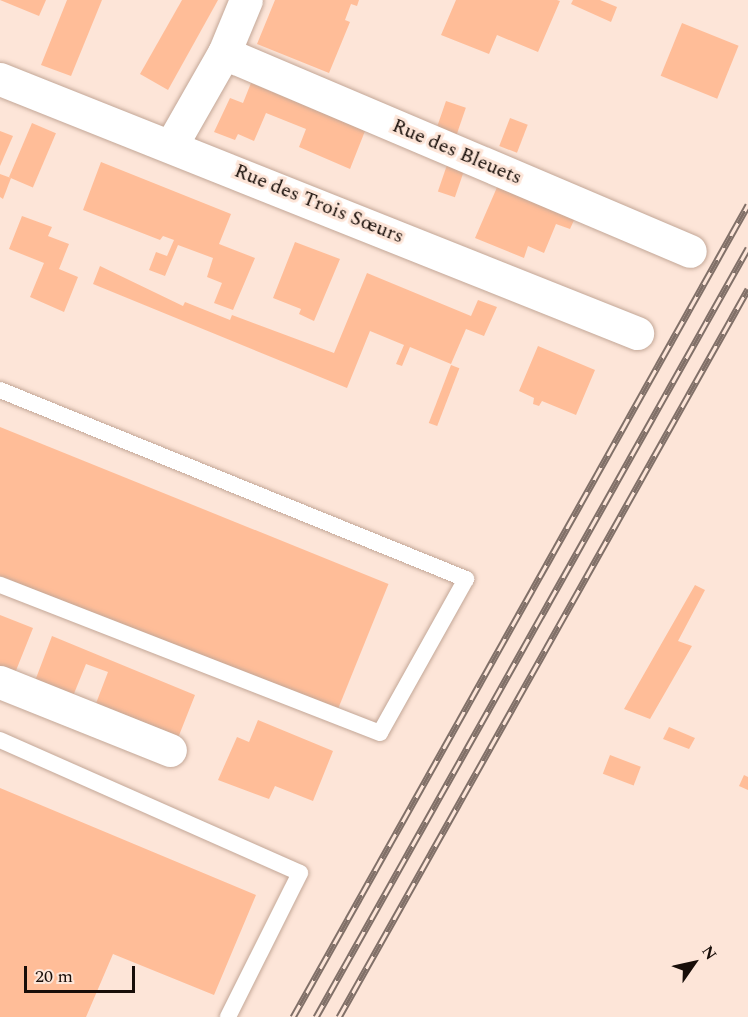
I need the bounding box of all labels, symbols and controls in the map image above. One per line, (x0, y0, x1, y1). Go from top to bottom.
street label: Rue des Bleuets (388, 114, 526, 190)
street label: Rue des Trois Sœurs (231, 159, 407, 249)
north arrow (664, 933, 724, 993)
text: N (695, 941, 723, 965)
scale bar (27, 954, 138, 992)
text: 20 m (35, 963, 73, 990)

